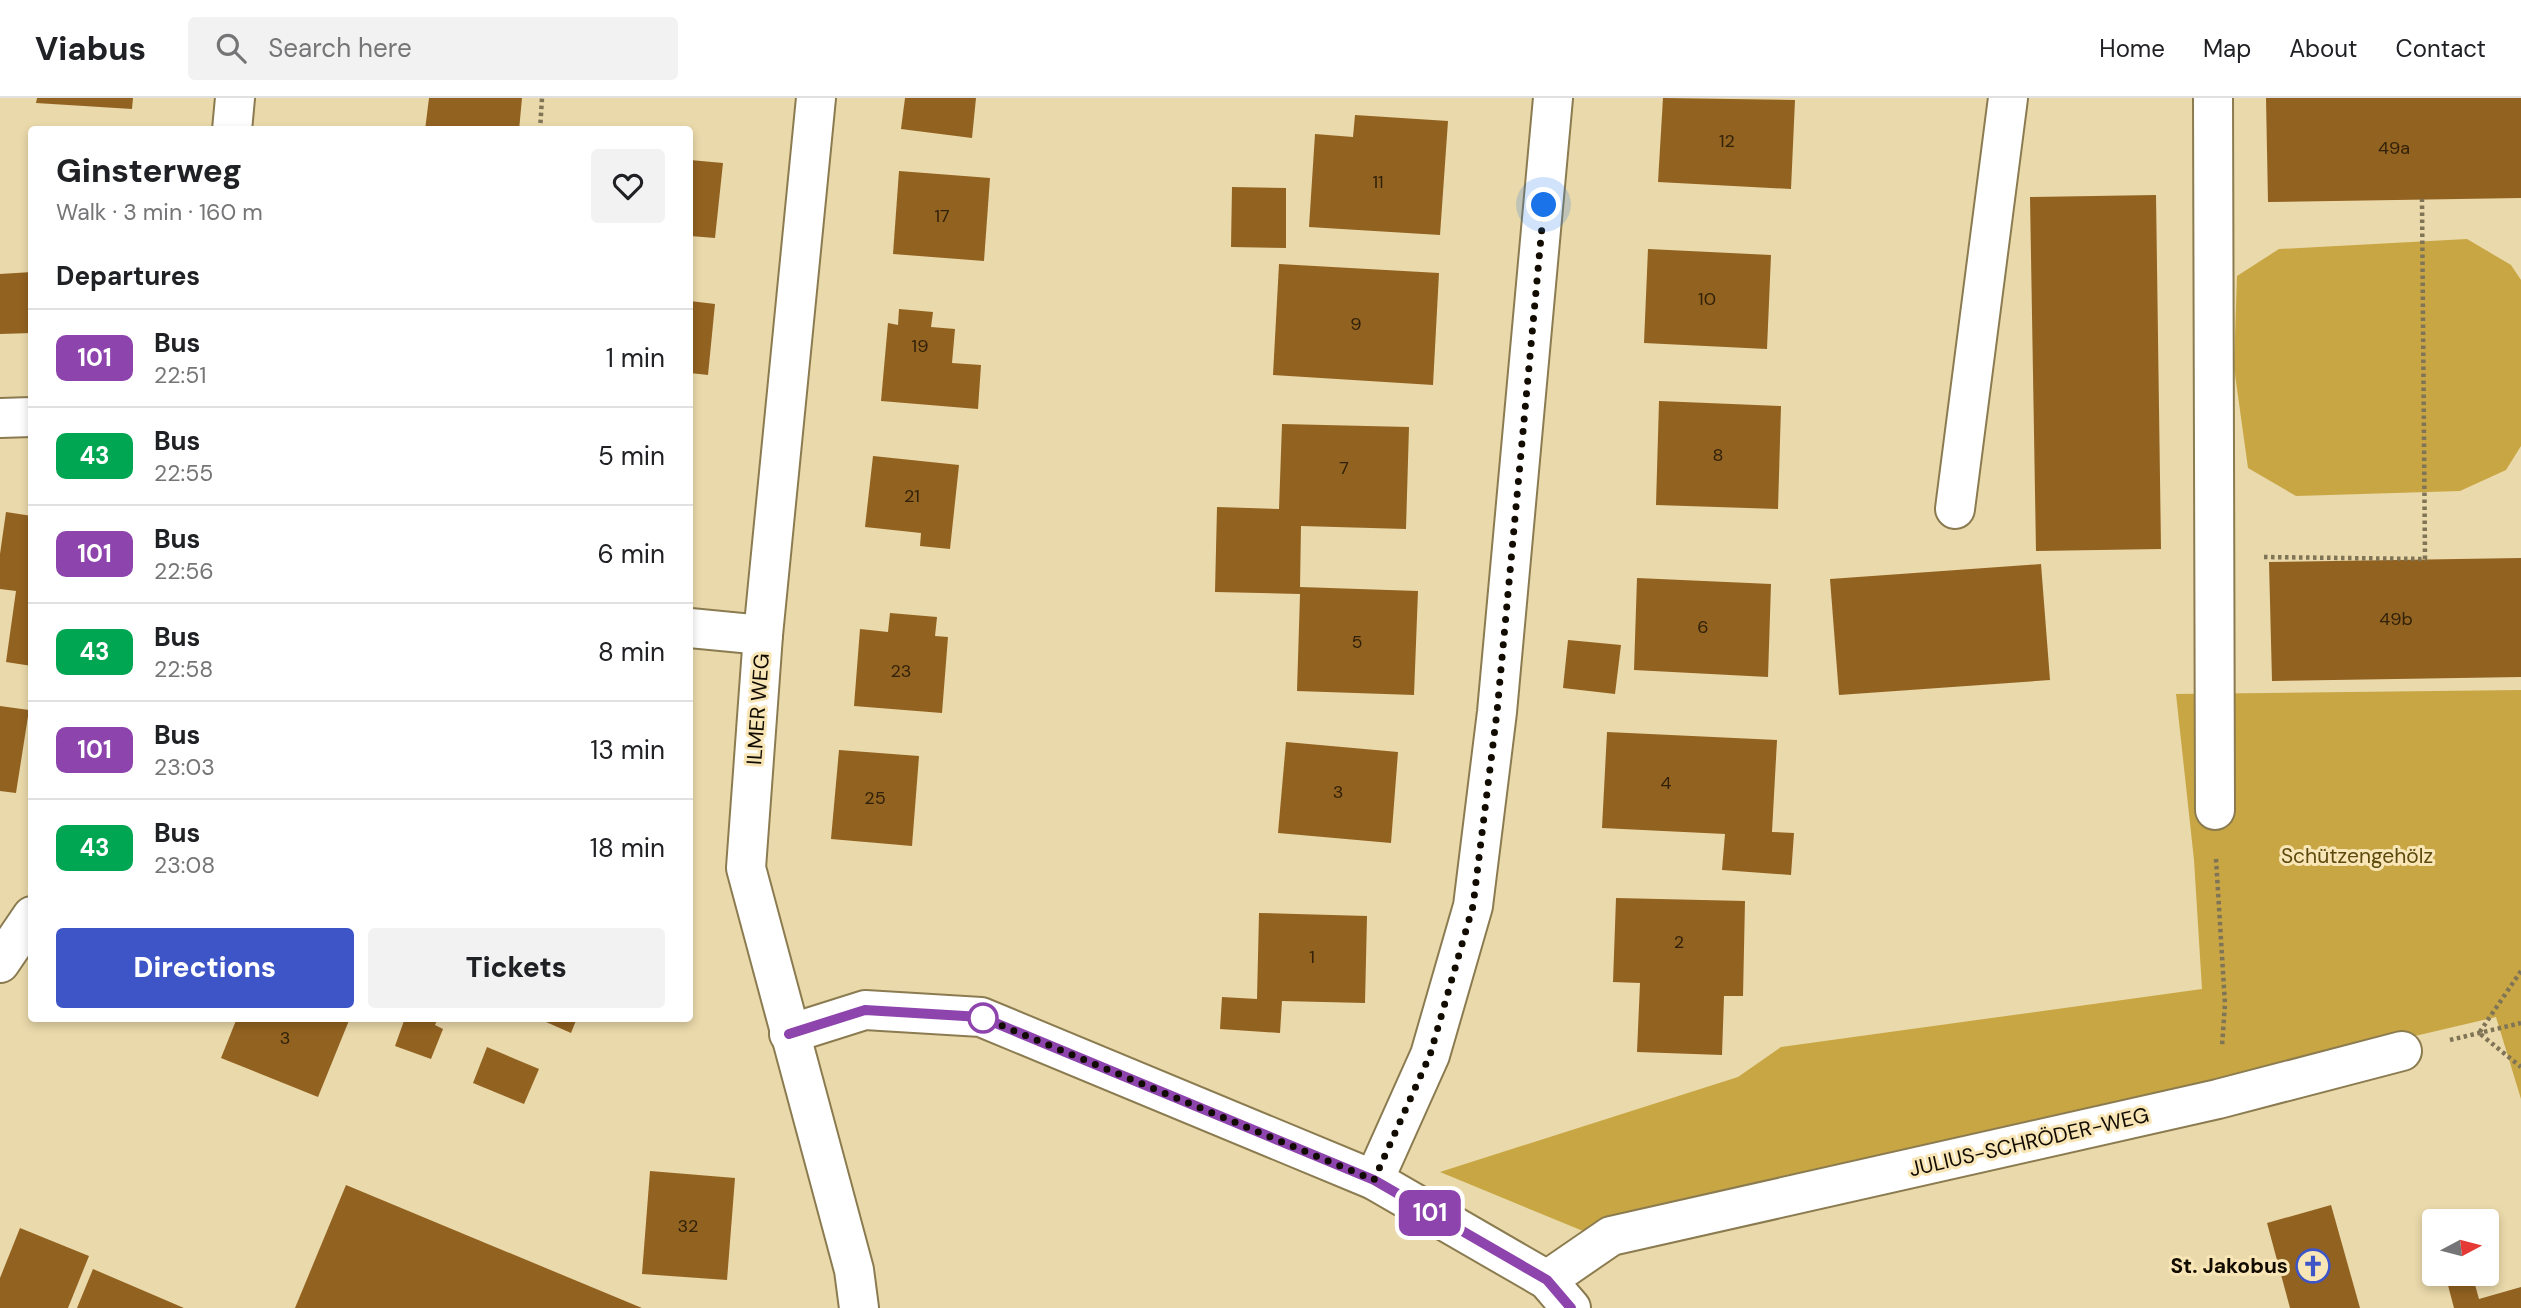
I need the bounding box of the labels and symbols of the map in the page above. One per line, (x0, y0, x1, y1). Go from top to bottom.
house number: 12 (1719, 129, 1735, 153)
house number: 49a (2378, 136, 2410, 160)
house number: 11 (1372, 170, 1384, 194)
your location (1526, 187, 1561, 222)
house number: 17 (934, 204, 950, 228)
house number: 10 (1698, 287, 1716, 311)
house number: 9 (1350, 312, 1362, 336)
house number: 19 (912, 334, 928, 358)
house number: 8 (1713, 443, 1723, 467)
house number: 7 (1339, 456, 1349, 480)
house number: 21 (904, 484, 920, 508)
house number: 49b (2379, 607, 2413, 631)
house number: 6 (1697, 615, 1709, 639)
house number: 5 (1352, 630, 1362, 654)
street label: ILMER WEG (740, 652, 776, 766)
house number: 23 (890, 659, 912, 683)
house number: 4 (1661, 771, 1672, 795)
house number: 3 (1333, 780, 1343, 804)
house number: 25 (864, 786, 886, 810)
park label: Schützengehölz (2281, 842, 2433, 870)
house number: 2 (1674, 930, 1684, 954)
house number: 1 (1309, 945, 1315, 969)
unlabelled marker (968, 1003, 998, 1033)
house number: 3 (280, 1026, 290, 1050)
street label: JULIUS-SCHRÖDER-WEG (1906, 1101, 2152, 1183)
line badge: 101 (1390, 1190, 1470, 1236)
north arrow (2422, 1209, 2499, 1286)
house number: 32 (677, 1214, 699, 1238)
church icon: St. Jakobus (2294, 1247, 2332, 1285)
place label: St. Jakobus (2170, 1252, 2288, 1280)

